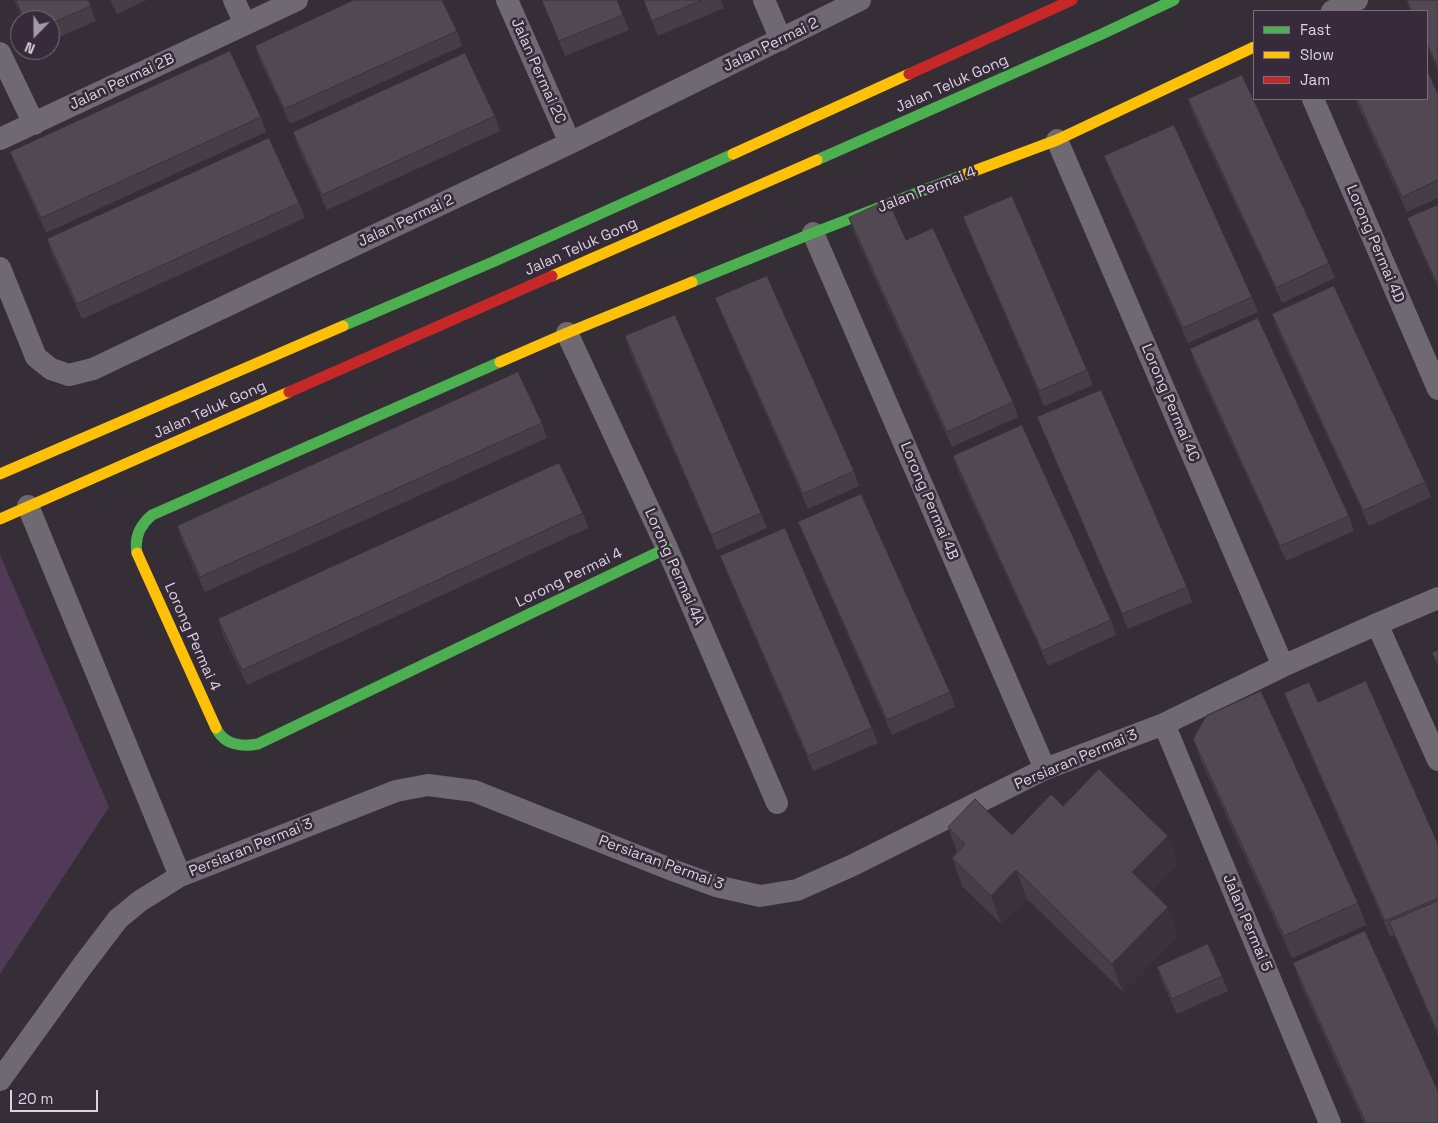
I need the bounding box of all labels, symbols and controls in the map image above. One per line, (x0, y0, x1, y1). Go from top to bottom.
north arrow (10, 10, 60, 60)
legend (1253, 10, 1428, 100)
street label: Jalan Permai 2 (720, 14, 822, 76)
street label: Jalan Permai 2C (507, 15, 569, 127)
text: Fast (1300, 20, 1331, 39)
text: N (22, 38, 37, 58)
text: Slow (1300, 45, 1334, 64)
street label: Jalan Permai 2B (67, 50, 177, 114)
street label: Jalan Teluk Gong (893, 51, 1011, 117)
text: Jam (1300, 70, 1330, 89)
street label: Jalan Permai 4 (875, 163, 979, 217)
street label: Lorong Permai 4D (1342, 182, 1408, 306)
street label: Jalan Permai 2 (355, 191, 457, 251)
street label: Jalan Teluk Gong (522, 214, 640, 280)
street label: Lorong Permai 4C (1137, 341, 1203, 465)
street label: Jalan Teluk Gong (151, 377, 269, 443)
street label: Lorong Permai 4B (896, 439, 962, 563)
street label: Lorong Permai 4A (640, 506, 708, 628)
street label: Lorong Permai 4 (513, 544, 625, 612)
street label: Lorong Permai 4 (160, 580, 224, 694)
street label: Persiaran Permai 3 (1012, 726, 1140, 794)
street label: Persiaran Permai 3 (186, 815, 316, 881)
street label: Persiaran Permai 3 (596, 832, 726, 894)
street label: Jalan Permai 5 (1218, 872, 1276, 974)
scale bar (12, 1080, 100, 1112)
text: 20 m (18, 1089, 53, 1108)

